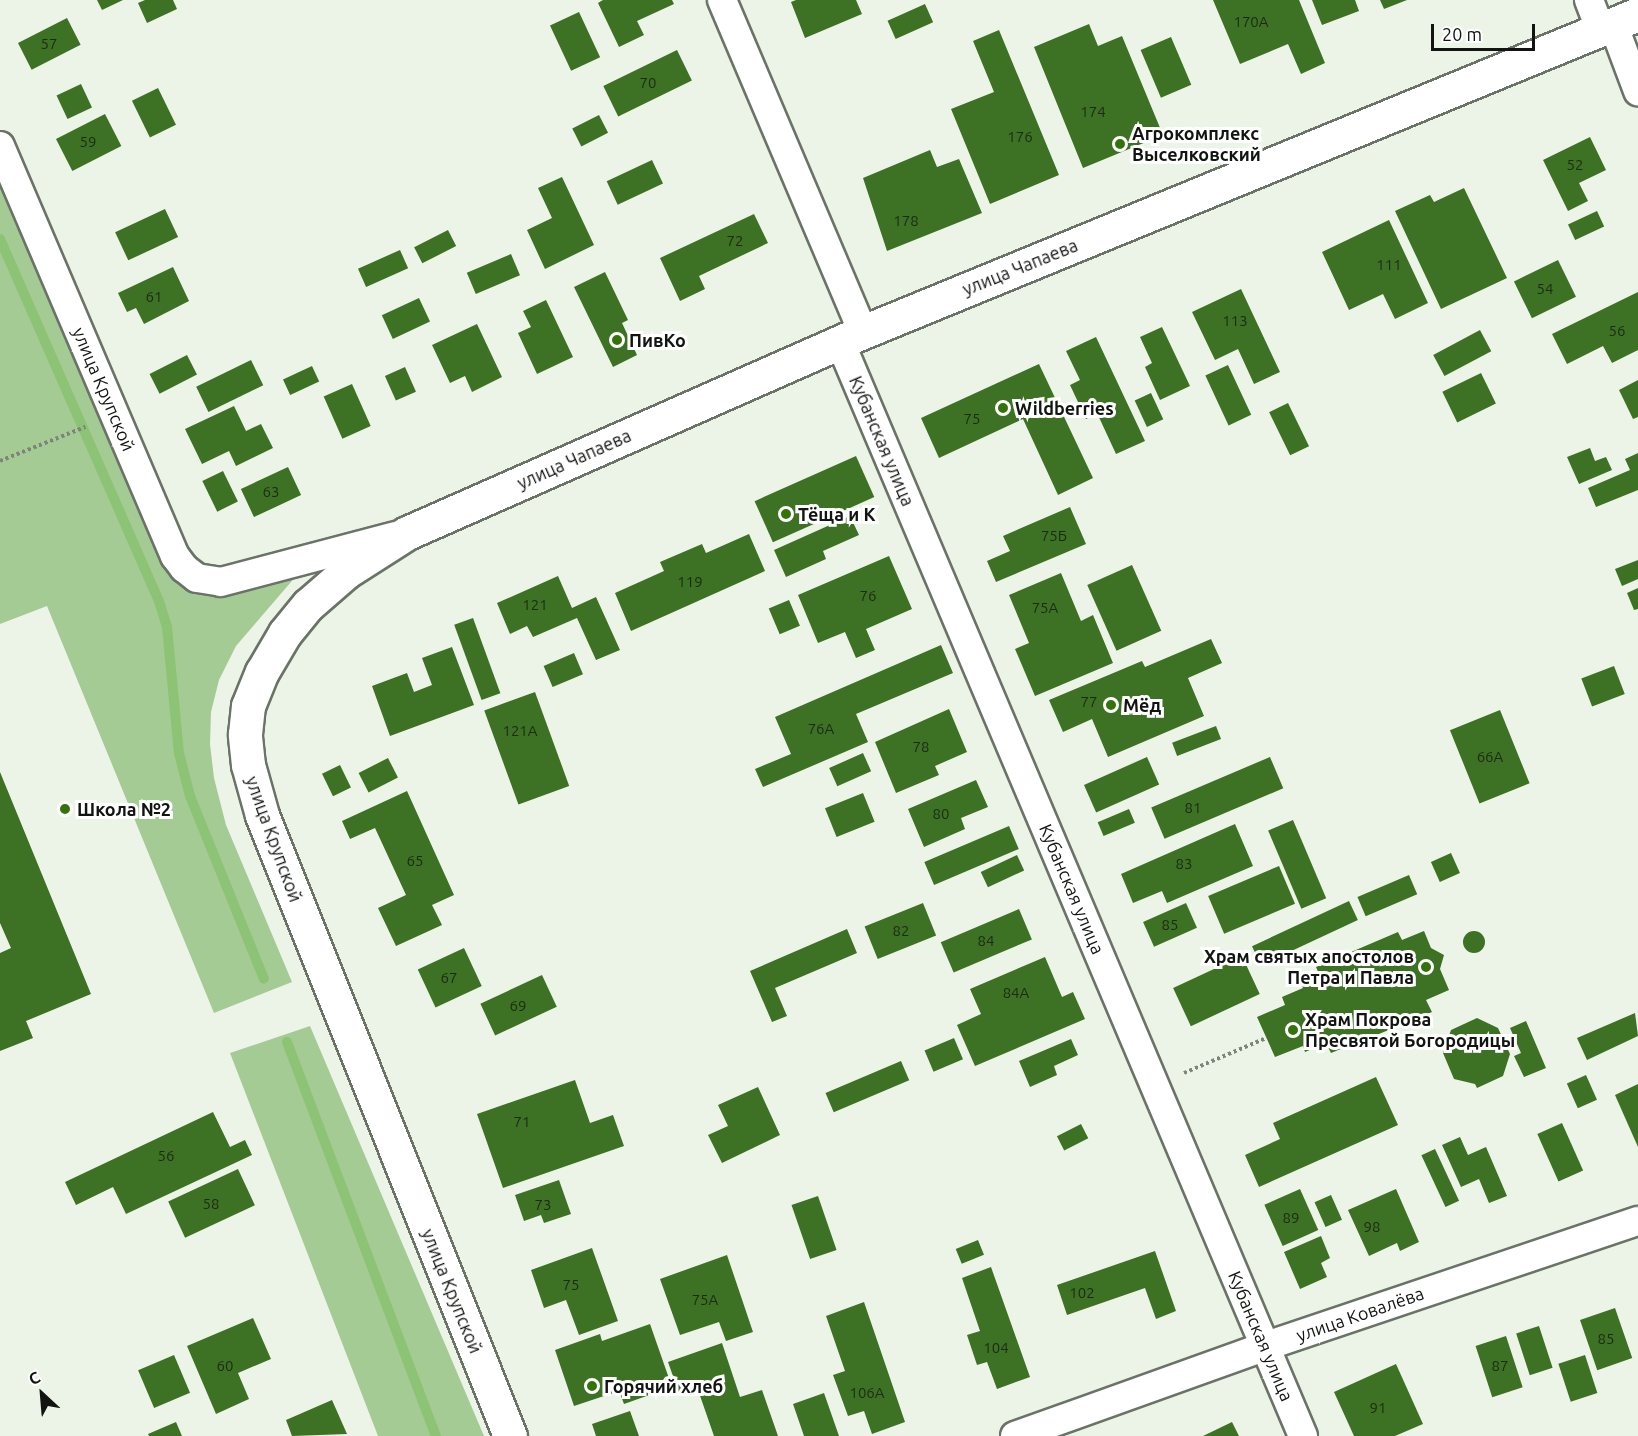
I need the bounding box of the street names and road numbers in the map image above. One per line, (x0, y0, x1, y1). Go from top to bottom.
street label: улица Чапаева (959, 234, 1081, 300)
street label: улица Крупской (68, 324, 140, 454)
street label: Кубанская улица (845, 373, 919, 509)
street label: улица Чапаева (514, 424, 634, 494)
street label: улица Крупской (241, 773, 307, 905)
street label: Кубанская улица (1035, 821, 1109, 957)
street label: улица Крупской (417, 1226, 487, 1356)
street label: Кубанская улица (1224, 1268, 1298, 1404)
street label: улица Ковалёва (1293, 1282, 1427, 1346)

